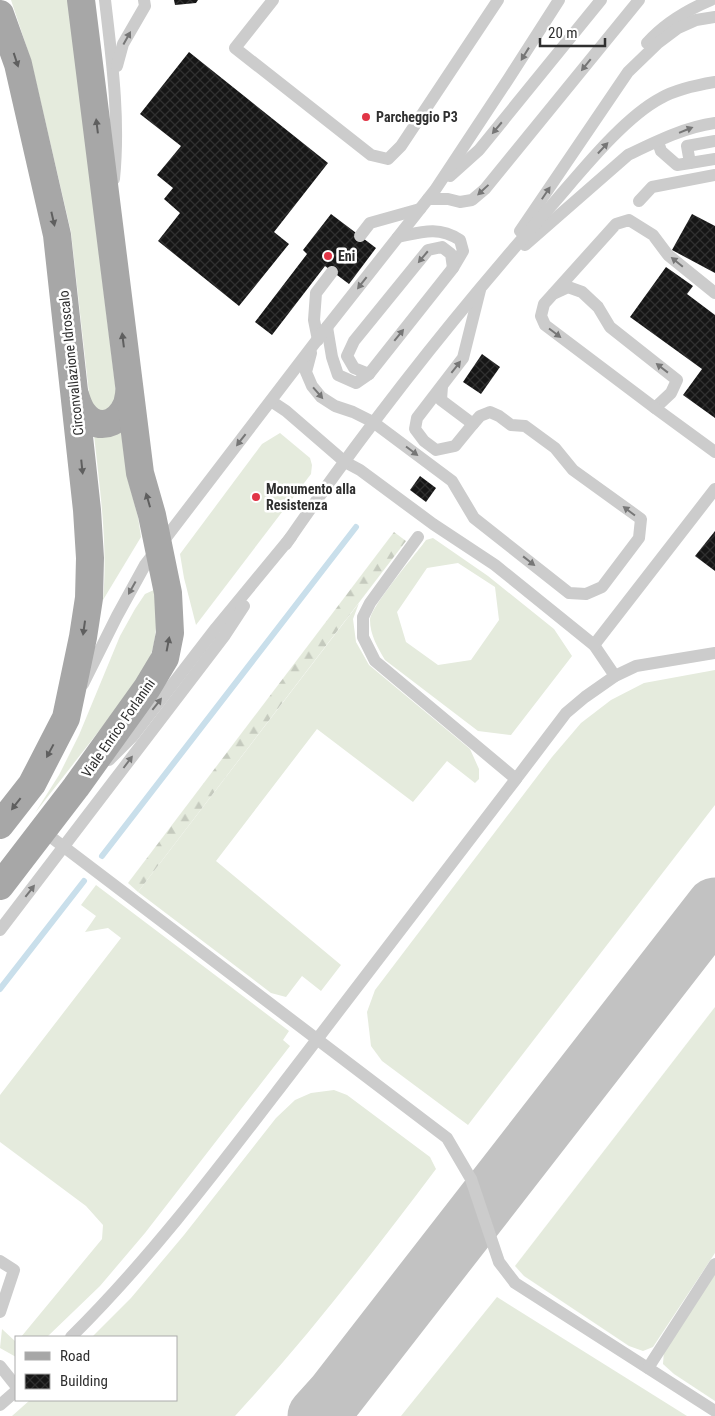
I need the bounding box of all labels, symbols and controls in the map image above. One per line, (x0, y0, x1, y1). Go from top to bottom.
scale bar (540, 15, 605, 47)
text: 20 m (548, 24, 578, 42)
one-way arrow (122, 31, 131, 44)
one-way arrow (520, 47, 529, 60)
one-way arrow (13, 53, 20, 68)
one-way arrow (581, 58, 592, 71)
place label: Parcheggio P3 (376, 109, 458, 125)
marker: Parcheggio P3 (360, 111, 372, 123)
one-way arrow (93, 118, 101, 134)
one-way arrow (492, 121, 503, 134)
one-way arrow (679, 126, 693, 134)
one-way arrow (597, 142, 608, 155)
one-way arrow (477, 184, 489, 196)
one-way arrow (541, 186, 551, 199)
one-way arrow (49, 211, 57, 226)
place label: Eni (338, 248, 355, 264)
marker: Eni (322, 250, 334, 262)
one-way arrow (417, 250, 428, 263)
one-way arrow (671, 257, 684, 268)
one-way arrow (356, 276, 367, 289)
street label: Circonvallazione Idroscalo (55, 290, 87, 436)
one-way arrow (548, 328, 562, 338)
one-way arrow (394, 329, 405, 342)
one-way arrow (119, 331, 127, 347)
one-way arrow (451, 361, 462, 374)
one-way arrow (656, 362, 669, 373)
one-way arrow (312, 386, 324, 398)
one-way arrow (236, 433, 247, 446)
one-way arrow (405, 446, 418, 457)
one-way arrow (78, 459, 86, 475)
place label: Monumento alla Resistenza (266, 481, 356, 513)
marker: Monumento alla Resistenza (250, 491, 262, 503)
one-way arrow (143, 492, 151, 507)
one-way arrow (623, 505, 636, 516)
one-way arrow (522, 556, 536, 566)
one-way arrow (128, 581, 136, 596)
one-way arrow (80, 621, 88, 637)
one-way arrow (164, 637, 172, 652)
street label: Viale Enrico Forlanini (78, 676, 158, 780)
one-way arrow (152, 698, 163, 711)
one-way arrow (46, 744, 54, 758)
one-way arrow (123, 756, 134, 769)
one-way arrow (11, 798, 21, 811)
one-way arrow (24, 885, 35, 898)
legend (15, 1336, 178, 1401)
text: Road (60, 1347, 90, 1365)
text: Building (60, 1372, 108, 1390)

